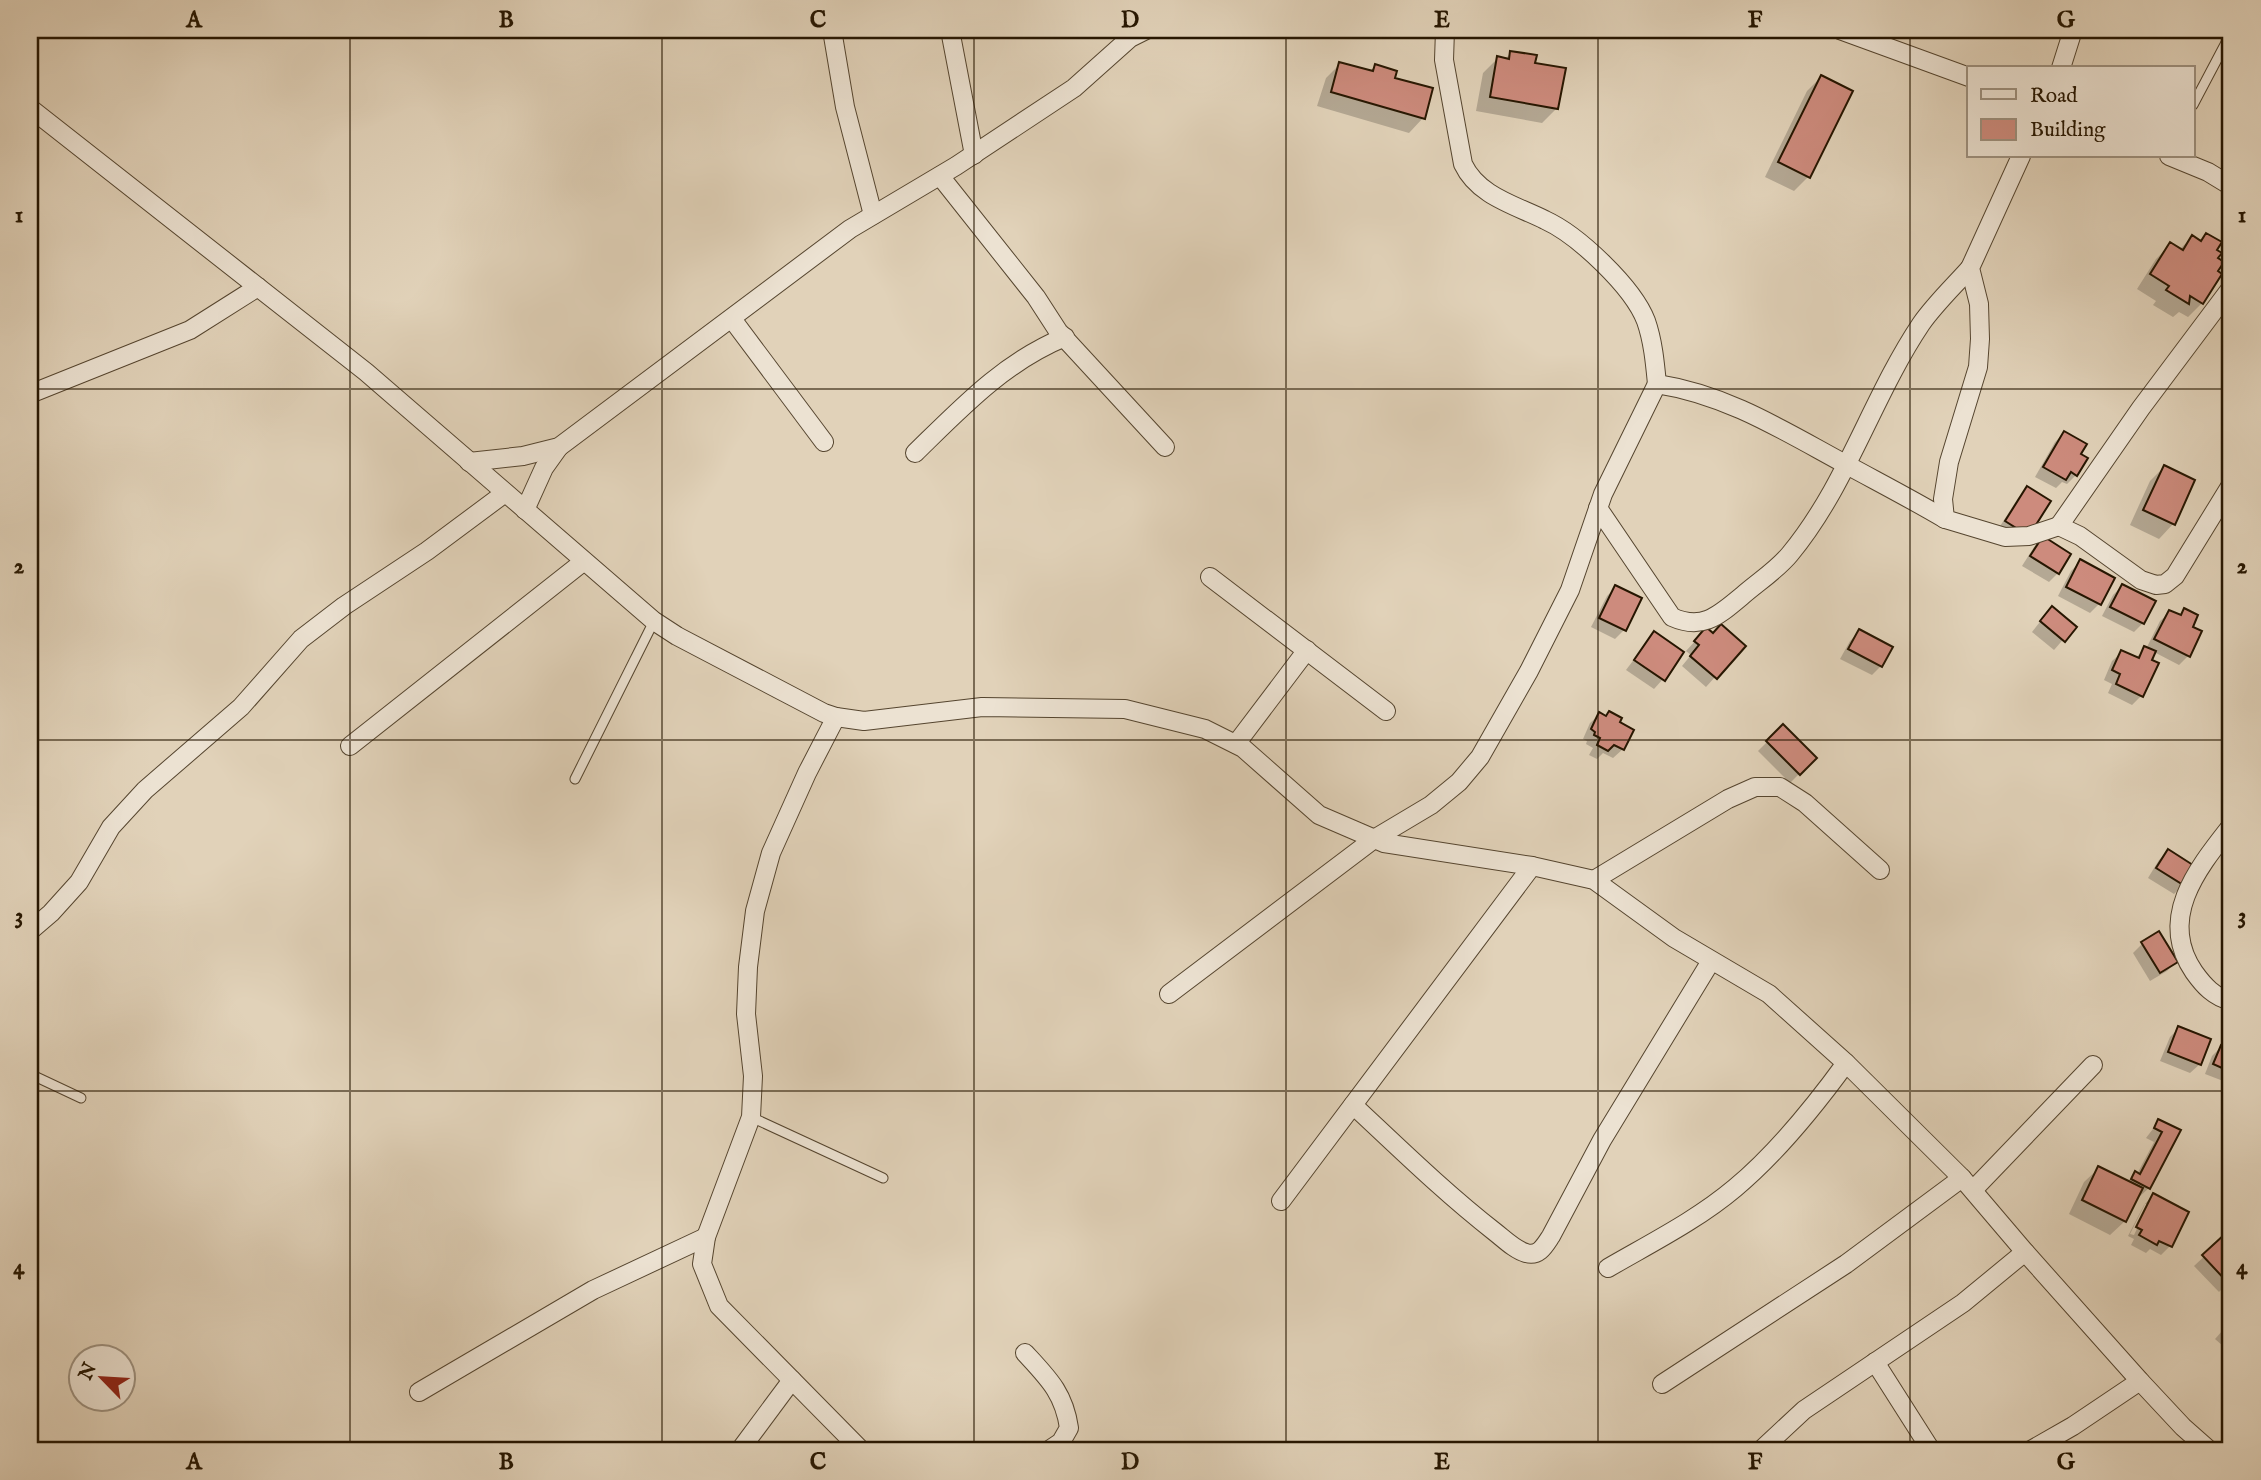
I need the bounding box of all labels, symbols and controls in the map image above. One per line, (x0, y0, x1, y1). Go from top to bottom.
text: A (185, 6, 203, 35)
text: B (498, 6, 514, 35)
text: C (810, 6, 827, 35)
text: D (1121, 6, 1139, 35)
text: E (1434, 6, 1450, 35)
text: F (1748, 6, 1763, 35)
text: G (2057, 6, 2076, 35)
legend (1967, 66, 2194, 158)
text: Road (2030, 83, 2078, 110)
text: Building (2030, 117, 2106, 144)
text: 1 (15, 201, 23, 230)
text: 1 (2238, 201, 2246, 230)
text: 2 (14, 552, 25, 581)
text: 2 (2237, 552, 2248, 581)
text: 3 (15, 902, 23, 931)
text: 3 (2238, 902, 2246, 931)
text: 4 (13, 1253, 25, 1282)
text: 4 (2236, 1253, 2248, 1282)
north arrow (66, 1344, 136, 1414)
text: N (74, 1359, 103, 1385)
text: A (185, 1448, 203, 1477)
text: B (498, 1448, 514, 1477)
text: C (810, 1448, 827, 1477)
text: D (1121, 1448, 1139, 1477)
text: E (1434, 1448, 1450, 1477)
text: F (1748, 1448, 1763, 1477)
text: G (2057, 1448, 2076, 1477)

